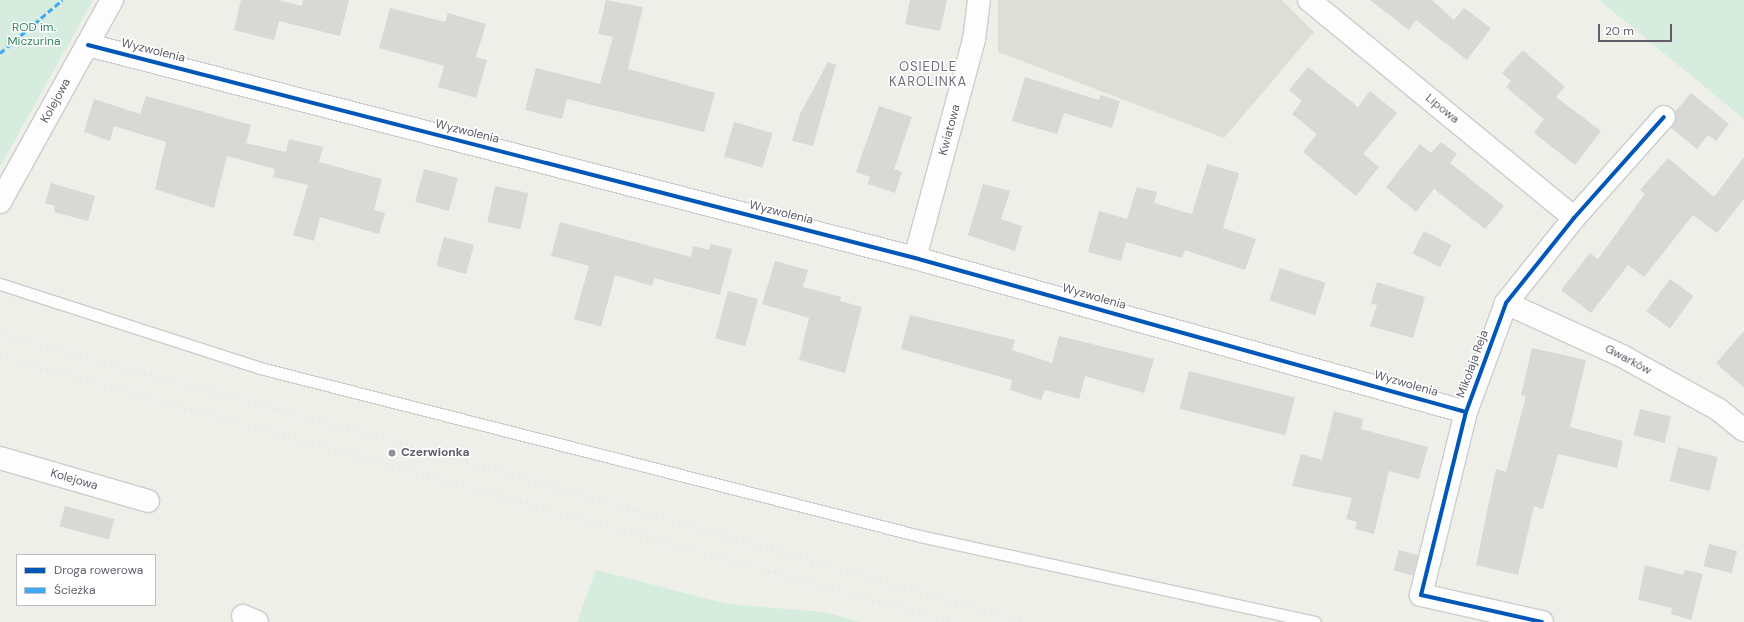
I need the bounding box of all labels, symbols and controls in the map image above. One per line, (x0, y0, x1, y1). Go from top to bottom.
scale bar (1600, 16, 1674, 42)
park label: ROD im. Miczurina (8, 21, 60, 49)
text: 20 m (1605, 23, 1634, 39)
street label: Wyzwolenia (119, 36, 187, 66)
district label: OSIEDLE KAROLINKA (889, 60, 967, 91)
street label: Kolejowa (38, 76, 74, 126)
street label: Lipowa (1422, 91, 1462, 127)
street label: Kwiatowa (936, 103, 964, 157)
street label: Wyzwolenia (433, 117, 501, 147)
street label: Wyzwolenia (747, 198, 815, 228)
street label: Wyzwolenia (1060, 281, 1128, 313)
street label: Mikołaja Reja (1454, 328, 1492, 400)
street label: Gwarków (1602, 342, 1654, 378)
street label: Wyzwolenia (1372, 368, 1440, 400)
place label: Czerwionka (401, 446, 469, 460)
marker: Czerwionka (386, 447, 398, 459)
street label: Kolejowa (49, 466, 99, 494)
legend (16, 554, 156, 606)
text: Droga rowerowa (54, 562, 143, 578)
text: Ścieżka (54, 582, 96, 598)

